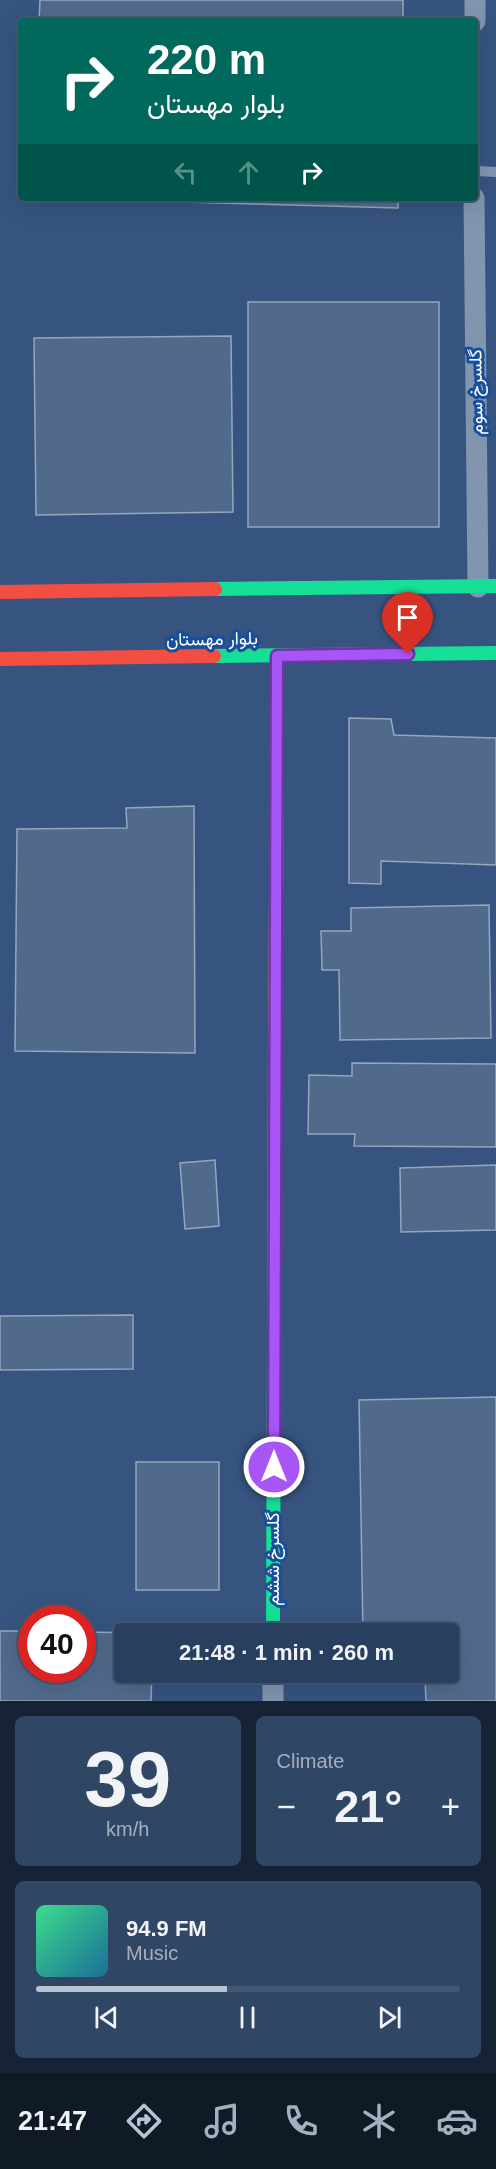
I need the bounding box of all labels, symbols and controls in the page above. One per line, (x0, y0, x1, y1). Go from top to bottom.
text: 220 m (147, 36, 266, 83)
icon: right (48, 42, 126, 120)
text: بلوار مهستان (147, 89, 285, 119)
icon: left (169, 156, 202, 189)
icon: ahead (232, 156, 265, 189)
icon: right (295, 156, 328, 189)
street label: گلسرخ سوم (465, 349, 489, 435)
pin (382, 592, 433, 654)
icon: arrive (391, 601, 424, 634)
street label: بلوار مهستان (166, 628, 258, 651)
position arrow (242, 1435, 306, 1499)
street label: گلسرخ ششم (263, 1512, 285, 1606)
speed limit sign: 40 (18, 1605, 96, 1683)
text: 21:48 · 1 min · 260 m (179, 1640, 394, 1665)
text: 39 (84, 1735, 171, 1823)
text: Climate (277, 1750, 344, 1772)
text: 21° (334, 1781, 402, 1832)
text: − (277, 1788, 296, 1825)
text: + (441, 1788, 460, 1825)
text: km/h (106, 1818, 149, 1840)
text: 94.9 FM (126, 1916, 207, 1941)
text: Music (126, 1942, 178, 1964)
icon: previous (90, 2001, 123, 2034)
icon: pause (231, 2001, 264, 2034)
icon: next (373, 2001, 406, 2034)
icon: directions (123, 2100, 165, 2142)
icon: music (201, 2100, 243, 2142)
icon: phone (280, 2100, 322, 2142)
icon: climate (358, 2100, 400, 2142)
icon: car (436, 2100, 478, 2142)
text: 21:47 (18, 2106, 87, 2136)

